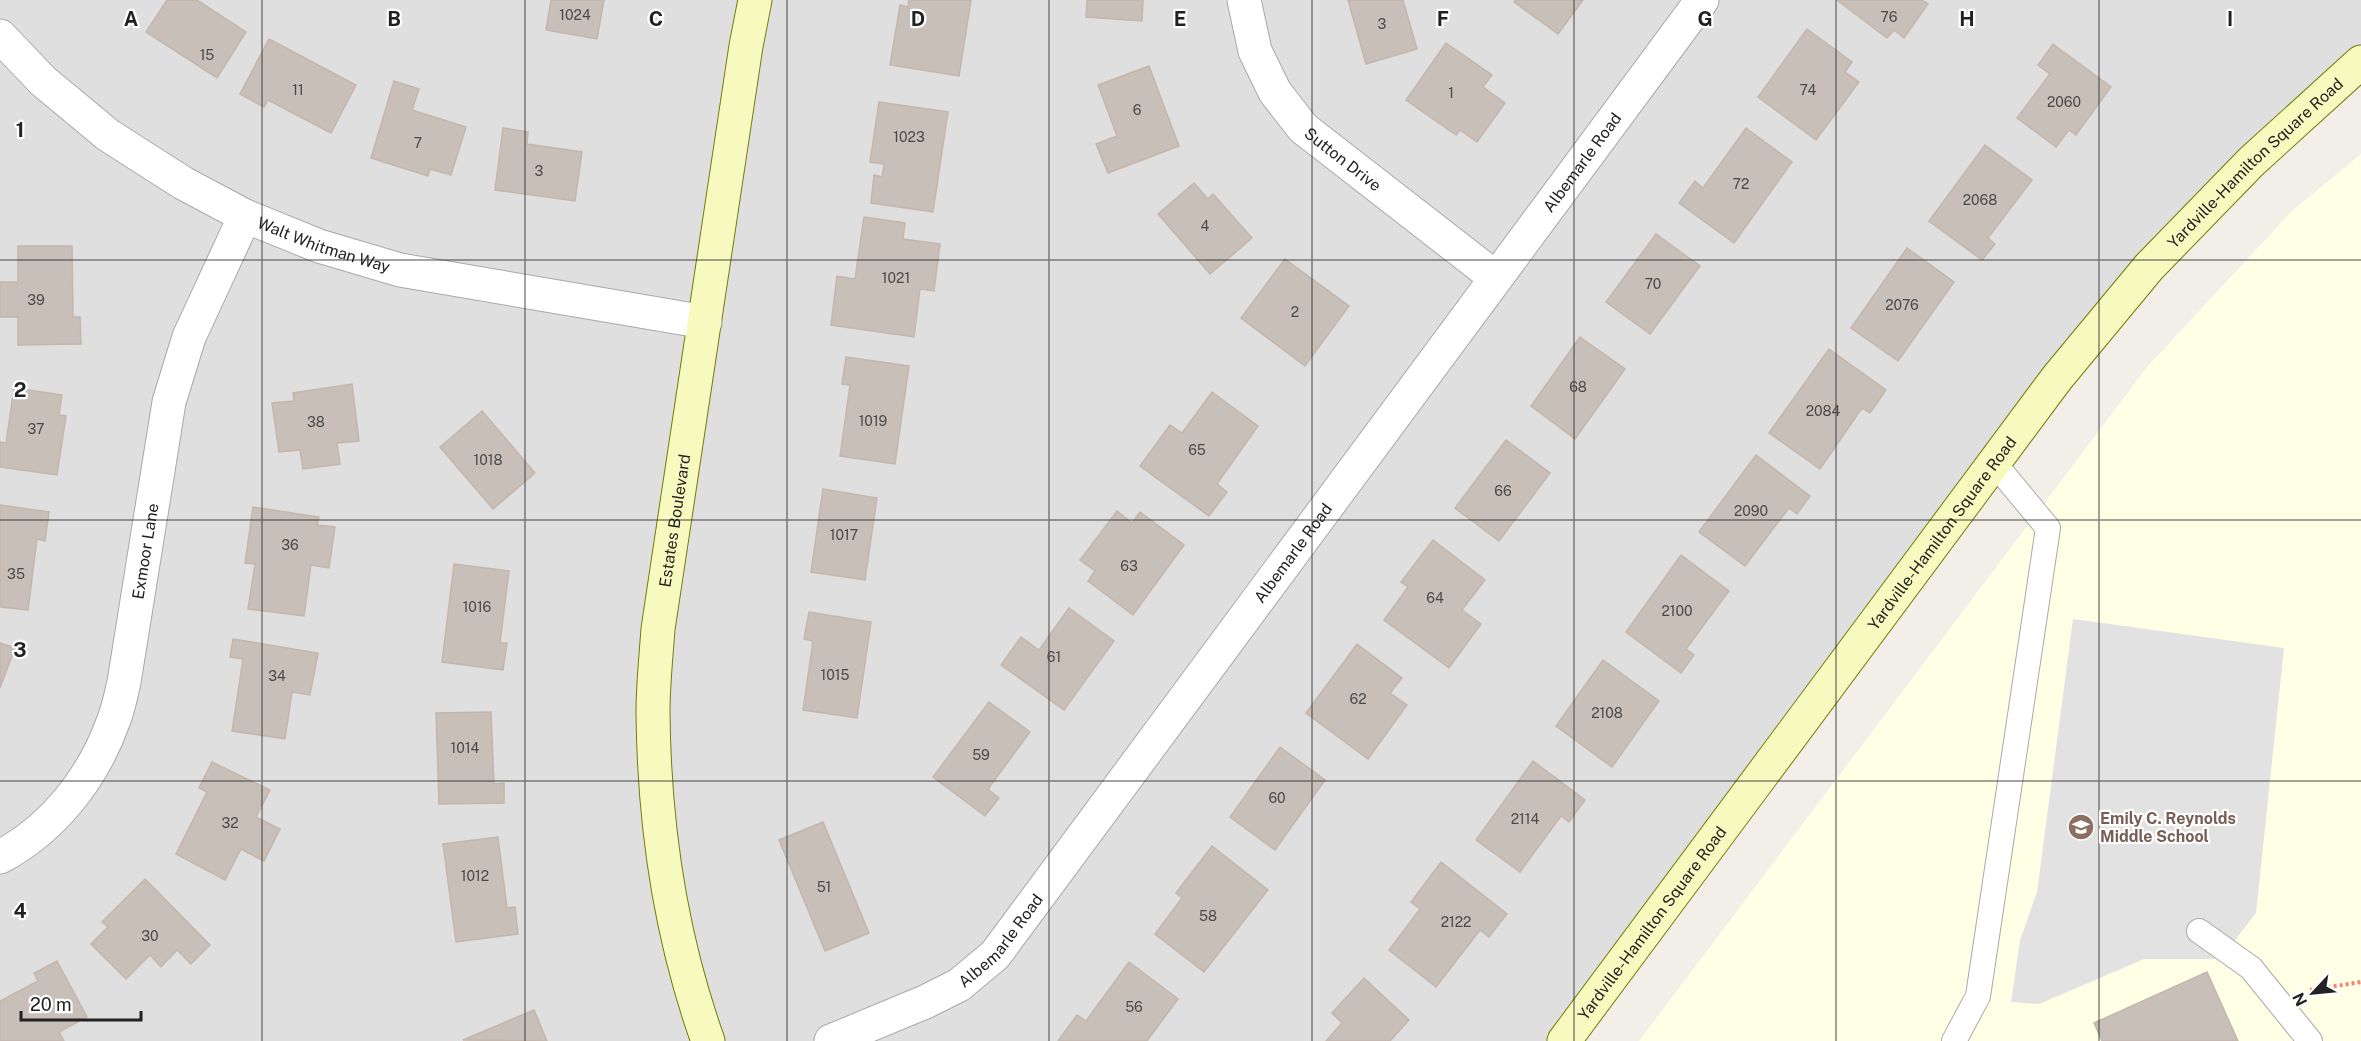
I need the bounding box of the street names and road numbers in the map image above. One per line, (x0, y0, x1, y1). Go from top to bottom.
street label: Yardville-Hamilton Square Road (2164, 74, 2347, 252)
street label: Albemarle Road (1539, 109, 1625, 216)
street label: Sutton Drive (1300, 124, 1385, 195)
street label: Walt Whitman Way (255, 213, 393, 277)
street label: Yardville-Hamilton Square Road (1864, 433, 2020, 634)
street label: Estates Boulevard (655, 453, 694, 588)
street label: Albemarle Road (1250, 500, 1336, 607)
street label: Exmoor Lane (128, 502, 163, 601)
street label: Yardville-Hamilton Square Road (1574, 823, 1730, 1024)
street label: Albemarle Road (955, 890, 1047, 992)

